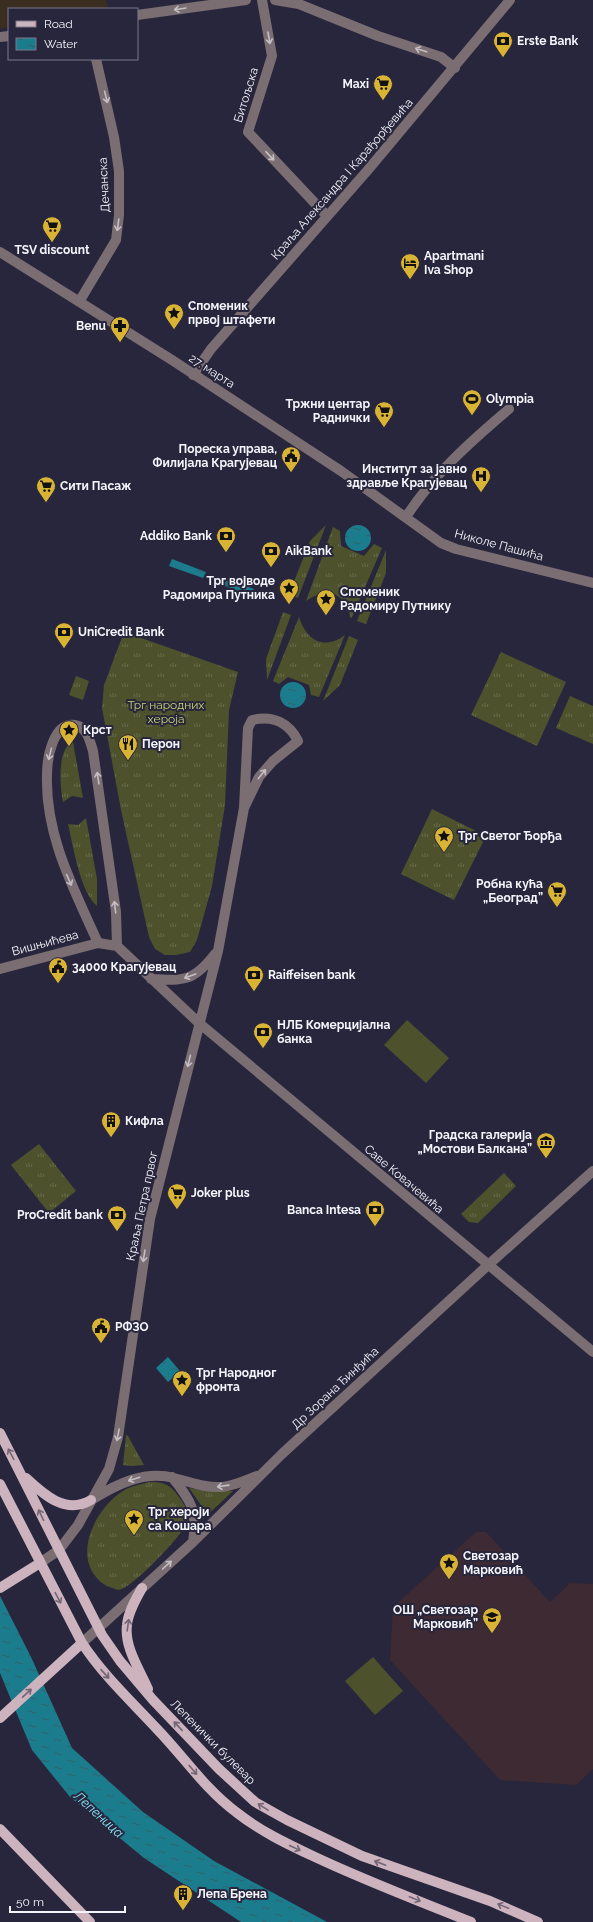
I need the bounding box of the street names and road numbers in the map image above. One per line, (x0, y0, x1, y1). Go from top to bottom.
street label: Битољска (231, 66, 261, 124)
street label: Краља Александра I Карађорђевића (268, 96, 416, 262)
street label: Дечанска (96, 157, 112, 213)
street label: 27. марта (186, 351, 238, 391)
street label: Николе Пашића (453, 526, 545, 564)
street label: Вишњићева (10, 927, 80, 959)
street label: Саве Ковачевића (362, 1142, 446, 1216)
street label: Краља Петра првог (124, 1150, 160, 1262)
street label: Др Зорана Ђинђића (289, 1344, 381, 1432)
street label: Лепенички булевар (168, 1697, 258, 1787)

